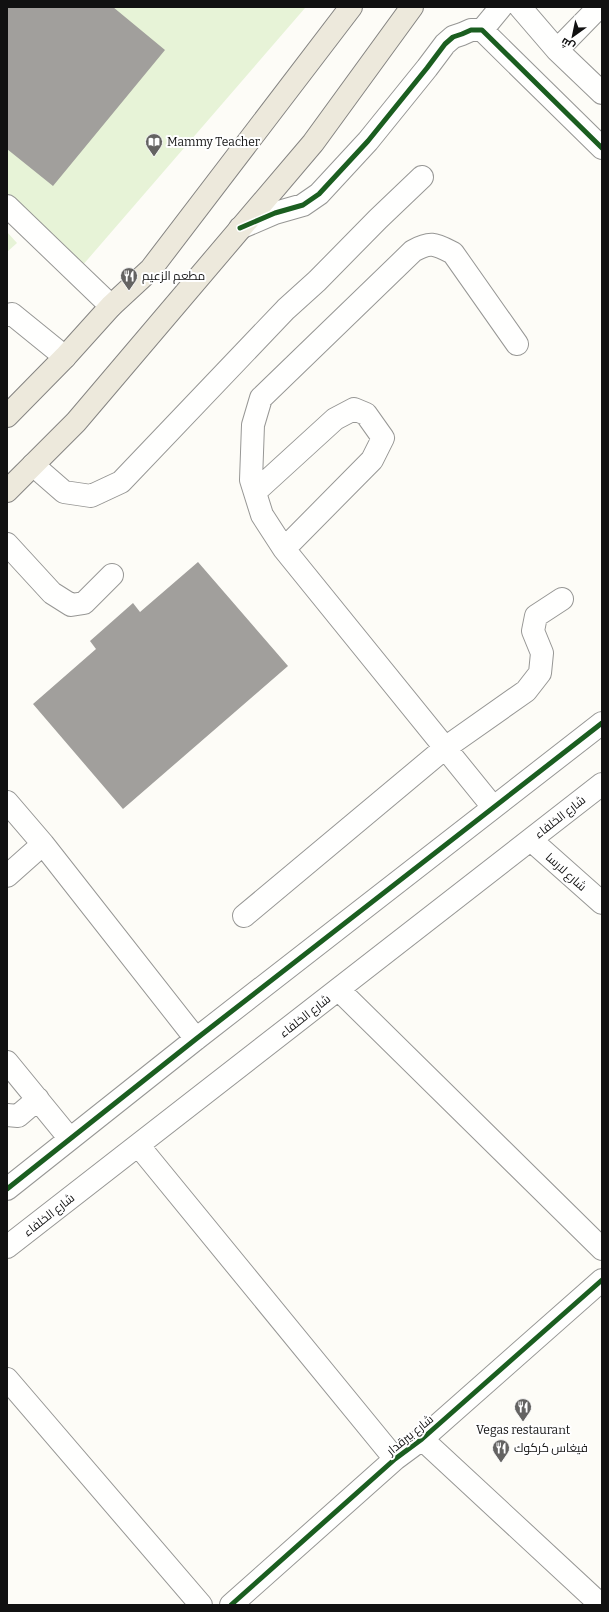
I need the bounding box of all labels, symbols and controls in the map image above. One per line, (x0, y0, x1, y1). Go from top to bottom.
north arrow (553, 16, 593, 56)
text: ش (558, 35, 577, 53)
library icon: Mammy Teacher (144, 132, 164, 157)
place label: Mammy Teacher (167, 135, 261, 149)
restaurant icon: مطعم الزعيم (119, 266, 139, 291)
place label: مطعم الزعيم (142, 269, 205, 284)
street label: شارع الخلفاء (532, 793, 589, 842)
street label: شارع لارسا (542, 850, 589, 895)
street label: شارع الخلفاء (277, 992, 334, 1041)
street label: شارع الخلفاء (21, 1191, 78, 1240)
restaurant icon: Vegas restaurant (513, 1397, 533, 1422)
street label: شارع بيرقدار (383, 1412, 437, 1459)
place label: Vegas restaurant (476, 1423, 571, 1437)
restaurant icon: فيغاس كركوك (491, 1438, 511, 1463)
place label: فيغاس كركوك (514, 1441, 588, 1455)

